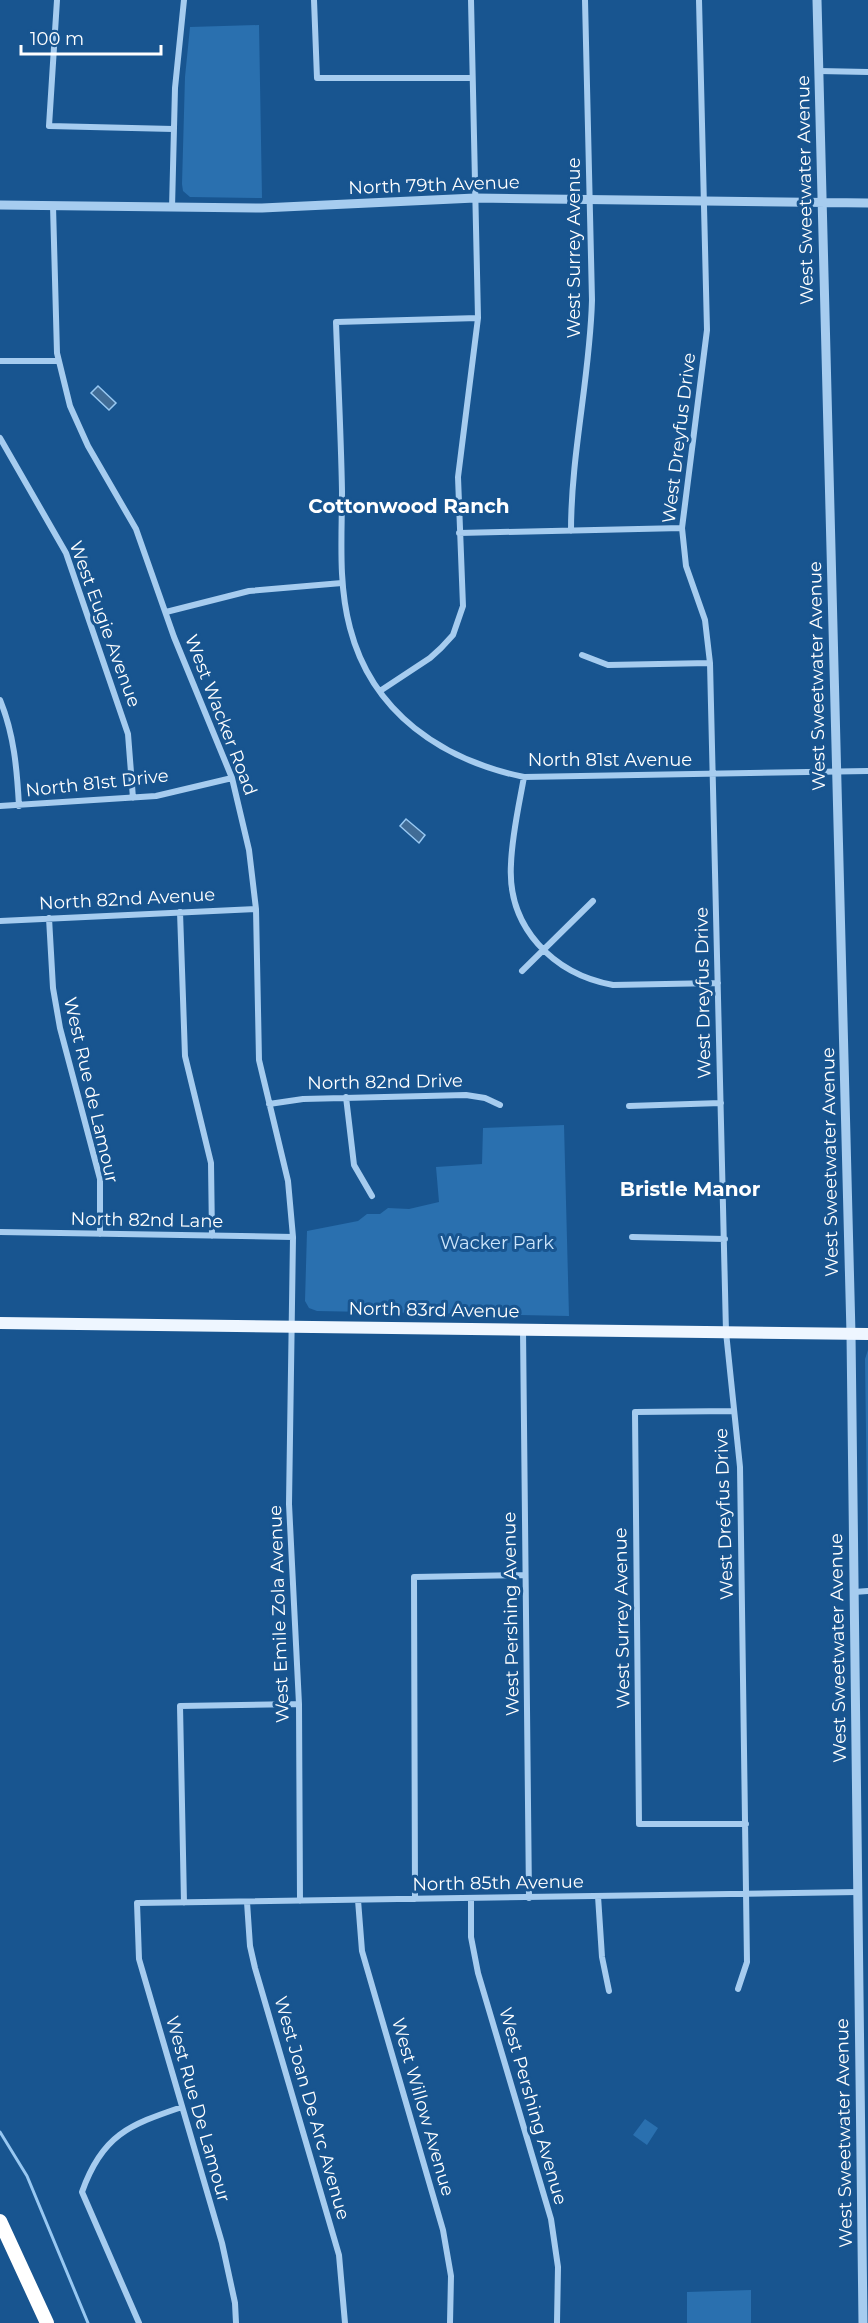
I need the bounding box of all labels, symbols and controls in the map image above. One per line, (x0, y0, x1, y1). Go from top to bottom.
scale bar (21, 18, 160, 56)
text: 100 m (30, 28, 84, 50)
street label: West Sweetwater Avenue (792, 75, 818, 305)
street label: West Surrey Avenue (563, 157, 585, 339)
street label: North 79th Avenue (348, 171, 520, 199)
street label: West Dreyfus Drive (658, 351, 700, 525)
district label: Cottonwood Ranch (308, 494, 510, 518)
street label: West Eugie Avenue (65, 538, 145, 710)
street label: West Sweetwater Avenue (804, 561, 830, 791)
street label: West Wacker Road (180, 631, 262, 799)
street label: North 81st Avenue (528, 749, 692, 771)
street label: North 81st Drive (24, 765, 170, 801)
street label: North 82nd Avenue (38, 883, 216, 915)
street label: West Dreyfus Drive (690, 907, 715, 1079)
street label: West Rue de Lamour (59, 995, 123, 1185)
street label: West Sweetwater Avenue (817, 1047, 843, 1277)
street label: North 82nd Drive (307, 1070, 463, 1094)
district label: Bristle Manor (620, 1177, 761, 1201)
street label: North 82nd Lane (70, 1208, 224, 1232)
park label: Wacker Park (440, 1232, 554, 1254)
street label: North 83rd Avenue (348, 1298, 520, 1322)
street label: West Dreyfus Drive (710, 1428, 738, 1600)
street label: West Emile Zola Avenue (264, 1505, 294, 1723)
street label: West Pershing Avenue (498, 1512, 524, 1716)
street label: West Surrey Avenue (609, 1527, 635, 1709)
street label: West Sweetwater Avenue (825, 1533, 851, 1763)
street label: North 85th Avenue (412, 1871, 584, 1895)
street label: West Joan De Arc Avenue (270, 1994, 355, 2222)
street label: West Pershing Avenue (494, 2005, 572, 2207)
street label: West Rue De Lamour (161, 2013, 235, 2205)
street label: West Willow Avenue (387, 2015, 459, 2199)
street label: West Sweetwater Avenue (831, 2018, 857, 2248)

